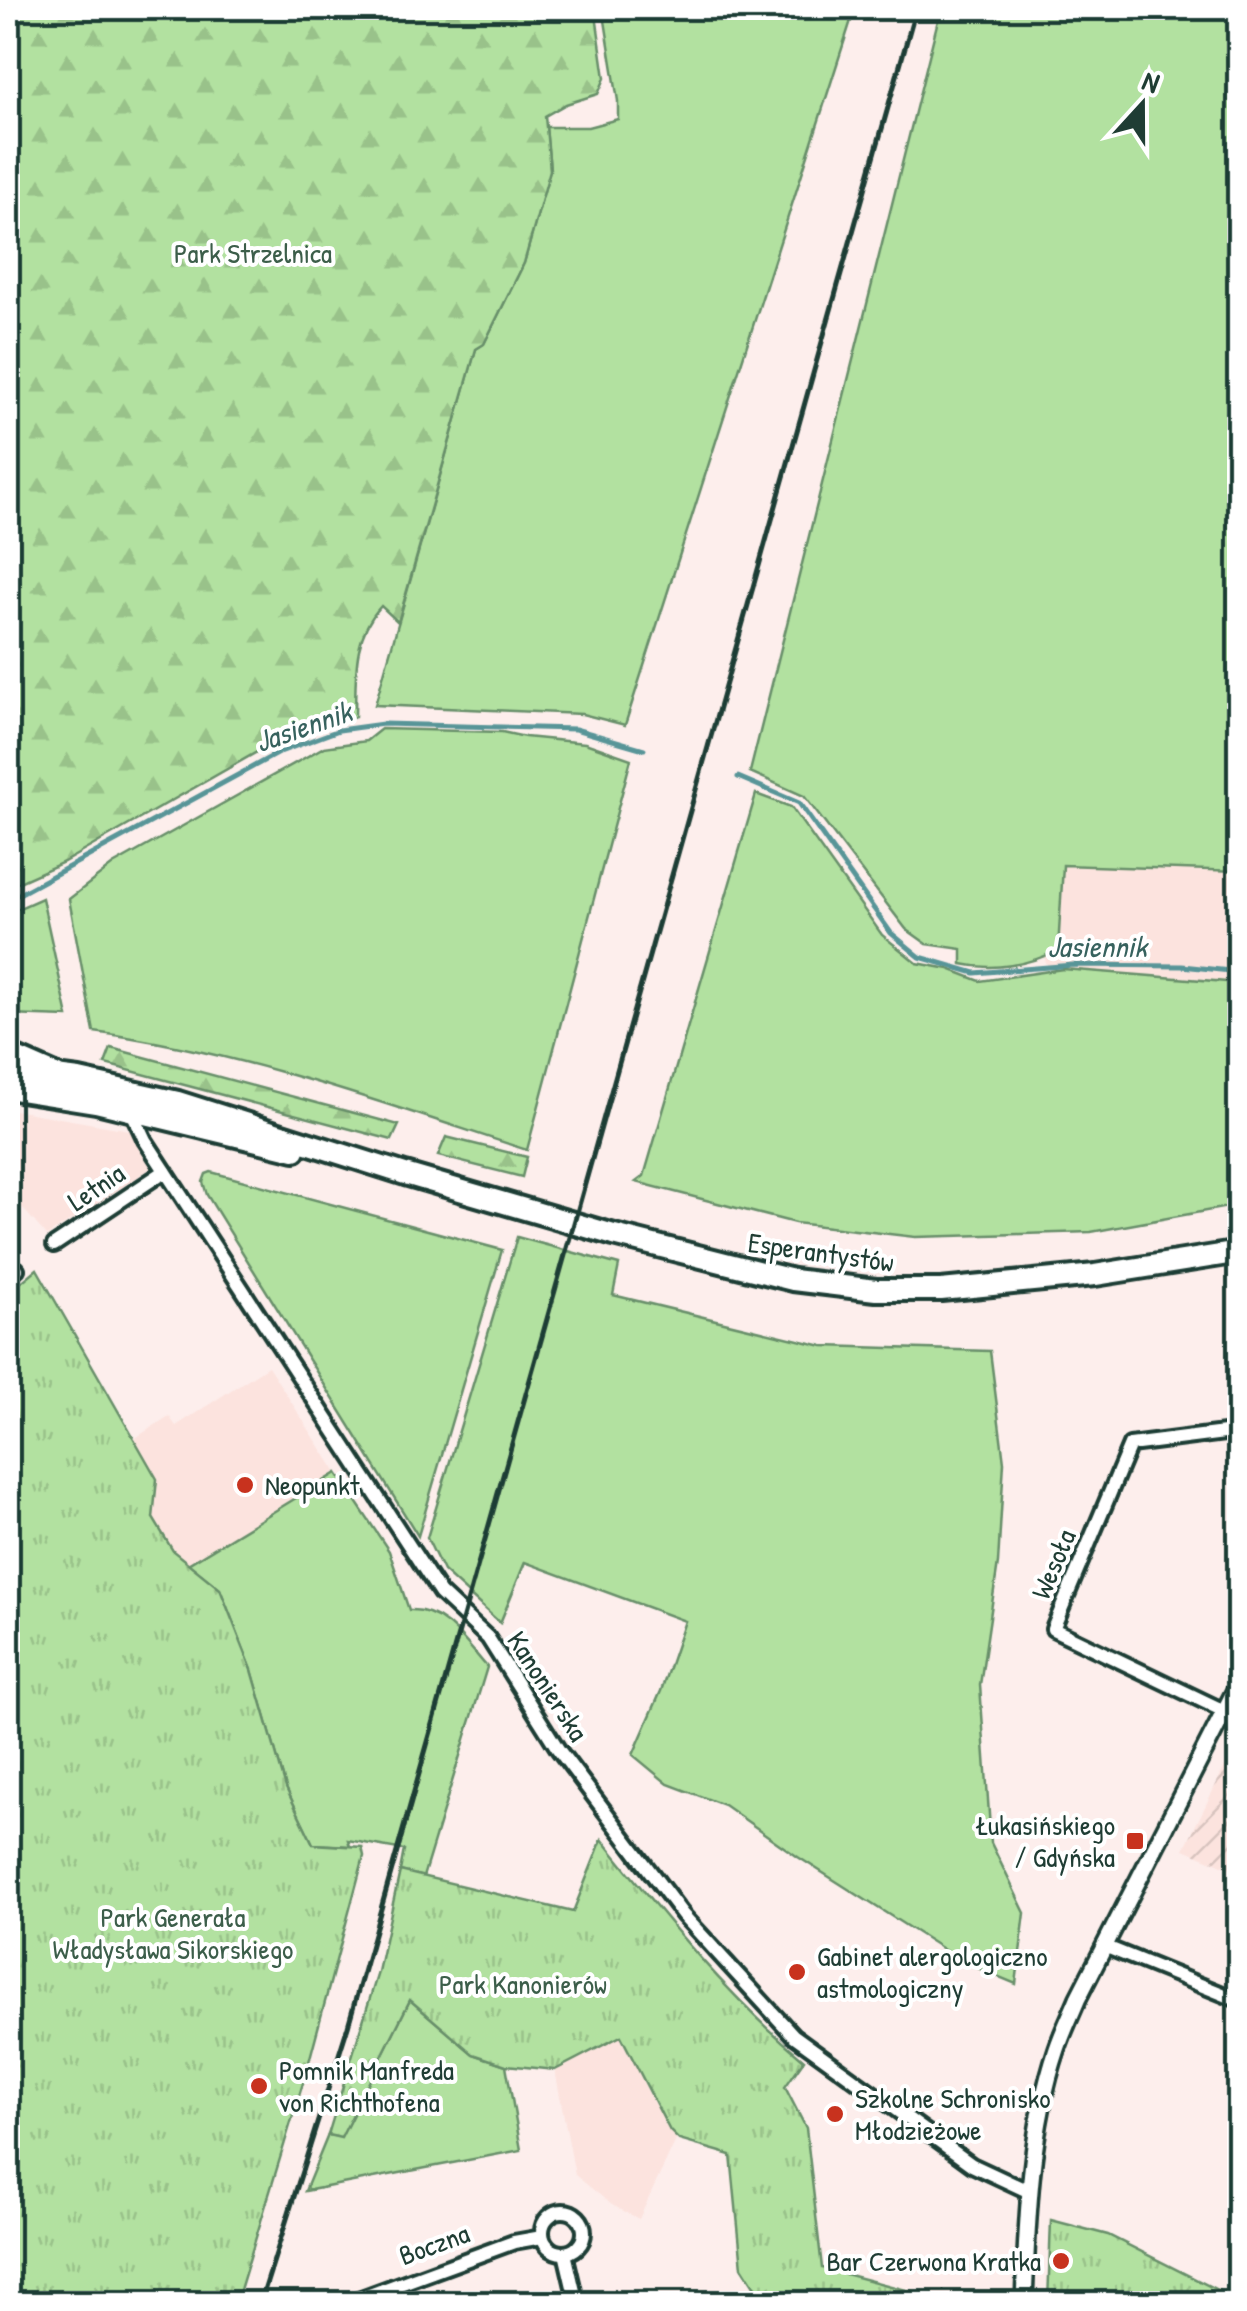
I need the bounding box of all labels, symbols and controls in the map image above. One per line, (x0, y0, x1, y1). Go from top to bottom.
north arrow (1092, 55, 1192, 155)
text: N (1137, 61, 1165, 102)
park label: Park Strzelnica (174, 234, 332, 272)
water label: Jasiennik (250, 690, 359, 761)
water label: Jasiennik (1047, 926, 1149, 966)
street label: Letnia (60, 1154, 132, 1220)
street label: Esperantystów (746, 1223, 896, 1281)
place label: Neopunkt (265, 1466, 360, 1504)
marker: Neopunkt (234, 1474, 256, 1496)
street label: Wesoła (1021, 1523, 1085, 1605)
street label: Kanonierska (498, 1624, 598, 1748)
place label: Łukasińskiego / Gdyńska (975, 1806, 1115, 1876)
marker: Łukasińskiego / Gdyńska (1124, 1830, 1146, 1852)
park label: Park Generała Władysława Sikorskiego (53, 1898, 293, 1968)
place label: Gabinet alergologiczno astmologiczny (817, 1937, 1047, 2007)
marker: Gabinet alergologiczno astmologiczny (786, 1961, 808, 1983)
park label: Park Kanonierów (439, 1965, 607, 2003)
place label: Pomnik Manfreda von Richthofena (279, 2051, 454, 2121)
marker: Pomnik Manfreda von Richthofena (248, 2075, 270, 2097)
place label: Szkolne Schronisko Młodzieżowe (855, 2079, 1051, 2149)
marker: Szkolne Schronisko Młodzieżowe (824, 2103, 846, 2125)
street label: Boczna (394, 2214, 474, 2274)
place label: Bar Czerwona Kratka (826, 2242, 1041, 2280)
marker: Bar Czerwona Kratka (1050, 2250, 1072, 2272)

